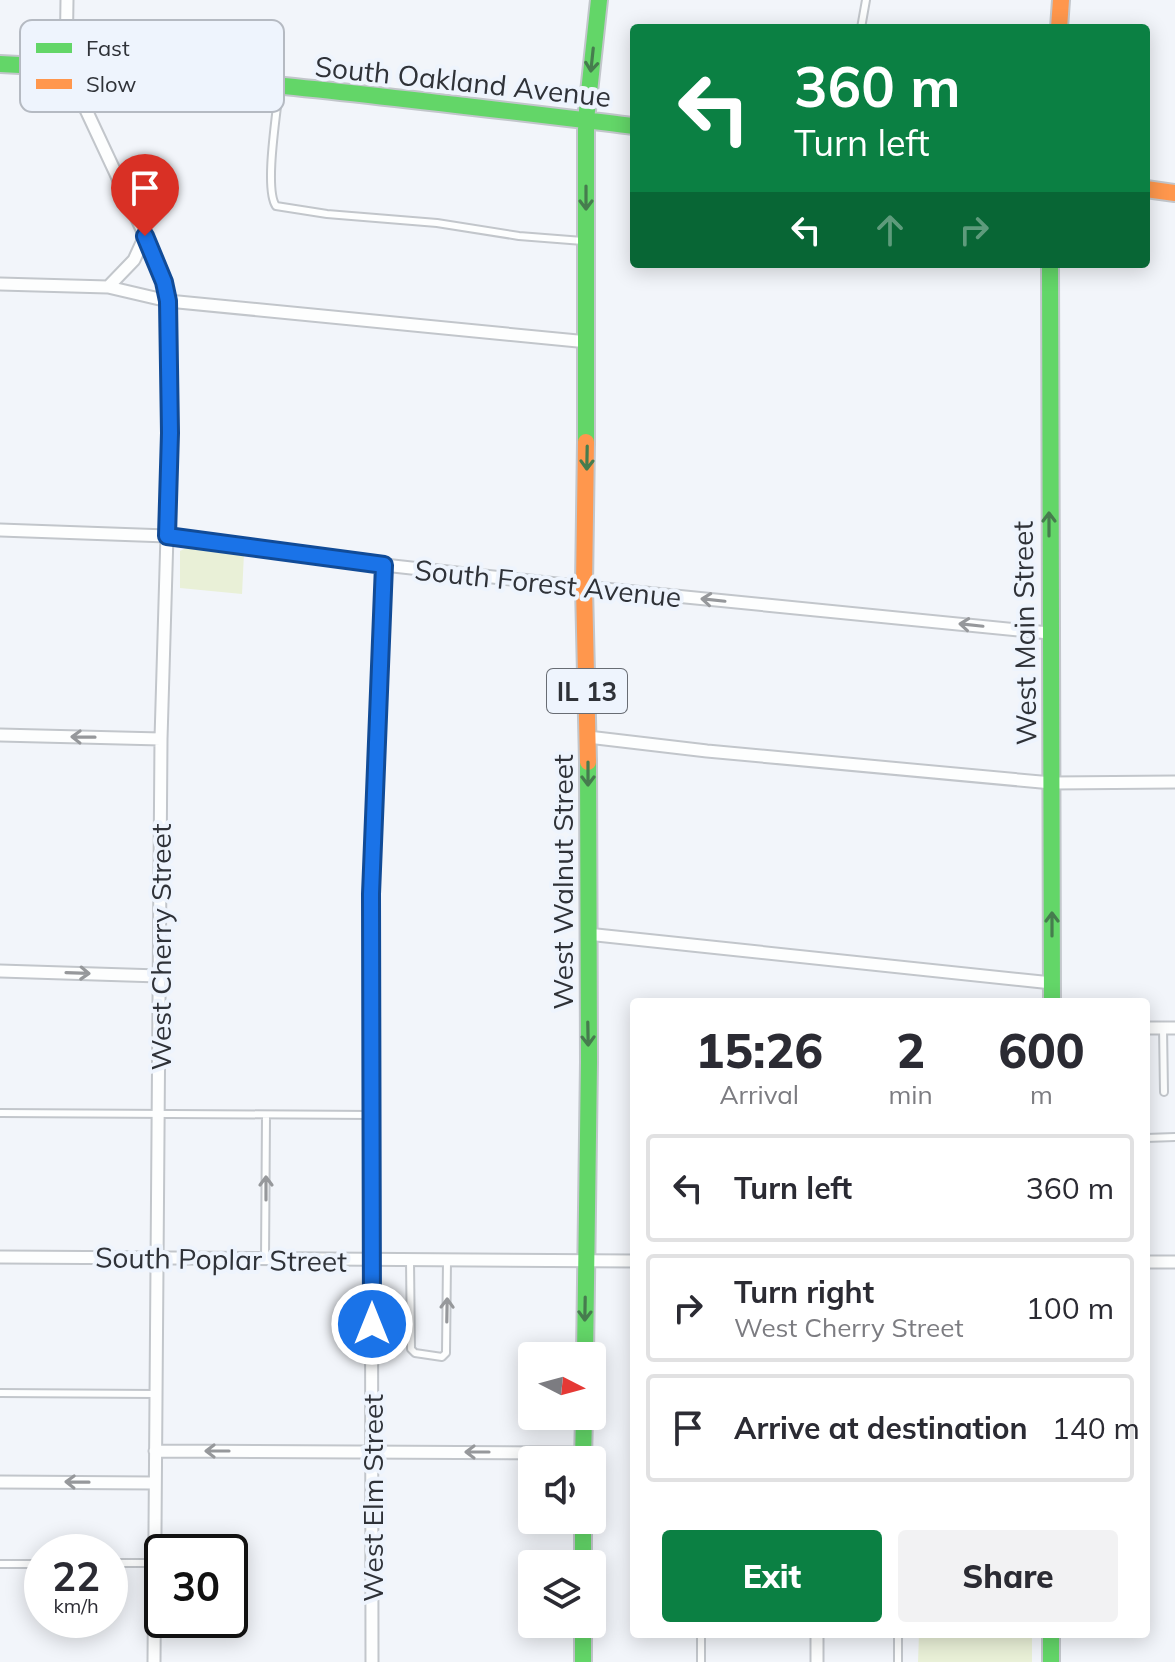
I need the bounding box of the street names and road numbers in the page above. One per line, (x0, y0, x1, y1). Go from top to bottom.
street label: South Oakland Avenue (313, 48, 613, 114)
street label: West Main Street (1005, 520, 1043, 745)
street label: South Forest Avenue (413, 552, 683, 614)
road number: IL 13 (547, 669, 627, 713)
street label: West Walnut Street (545, 754, 580, 1010)
street label: West Cherry Street (143, 823, 178, 1071)
street label: South Poplar Street (95, 1239, 347, 1279)
street label: West Elm Street (355, 1394, 390, 1602)

